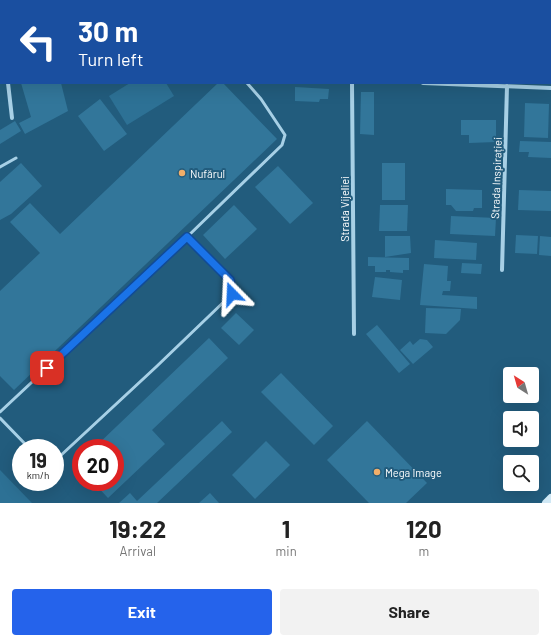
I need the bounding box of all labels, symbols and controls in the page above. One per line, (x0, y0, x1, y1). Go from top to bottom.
text: 30 m (78, 14, 138, 48)
icon: left (12, 16, 64, 68)
text: Turn left (78, 48, 144, 70)
street label: Strada Inspirației (488, 137, 504, 219)
place label: Nufărul (190, 167, 225, 180)
marker: Nufărul (177, 168, 187, 178)
street label: Strada Vijeliei (338, 176, 351, 242)
position arrow (211, 273, 253, 315)
pin (30, 351, 64, 385)
icon: arrive (36, 357, 58, 379)
north arrow (503, 367, 539, 403)
map controls (503, 367, 539, 491)
button: sound (503, 411, 539, 447)
speed limit sign: 20 (72, 439, 124, 491)
text: 19 (29, 448, 47, 472)
button: search (503, 455, 539, 491)
place label: Mega Image (385, 466, 442, 479)
marker: Mega Image (372, 467, 382, 477)
text: km/h (27, 469, 49, 481)
text: 19:22 (109, 514, 166, 543)
text: 1 (282, 514, 290, 543)
text: 120 (406, 514, 442, 543)
text: Arrival (120, 543, 156, 559)
text: min (276, 543, 297, 559)
text: m (418, 543, 429, 559)
button: Exit (12, 589, 272, 635)
button: Share (280, 589, 539, 635)

